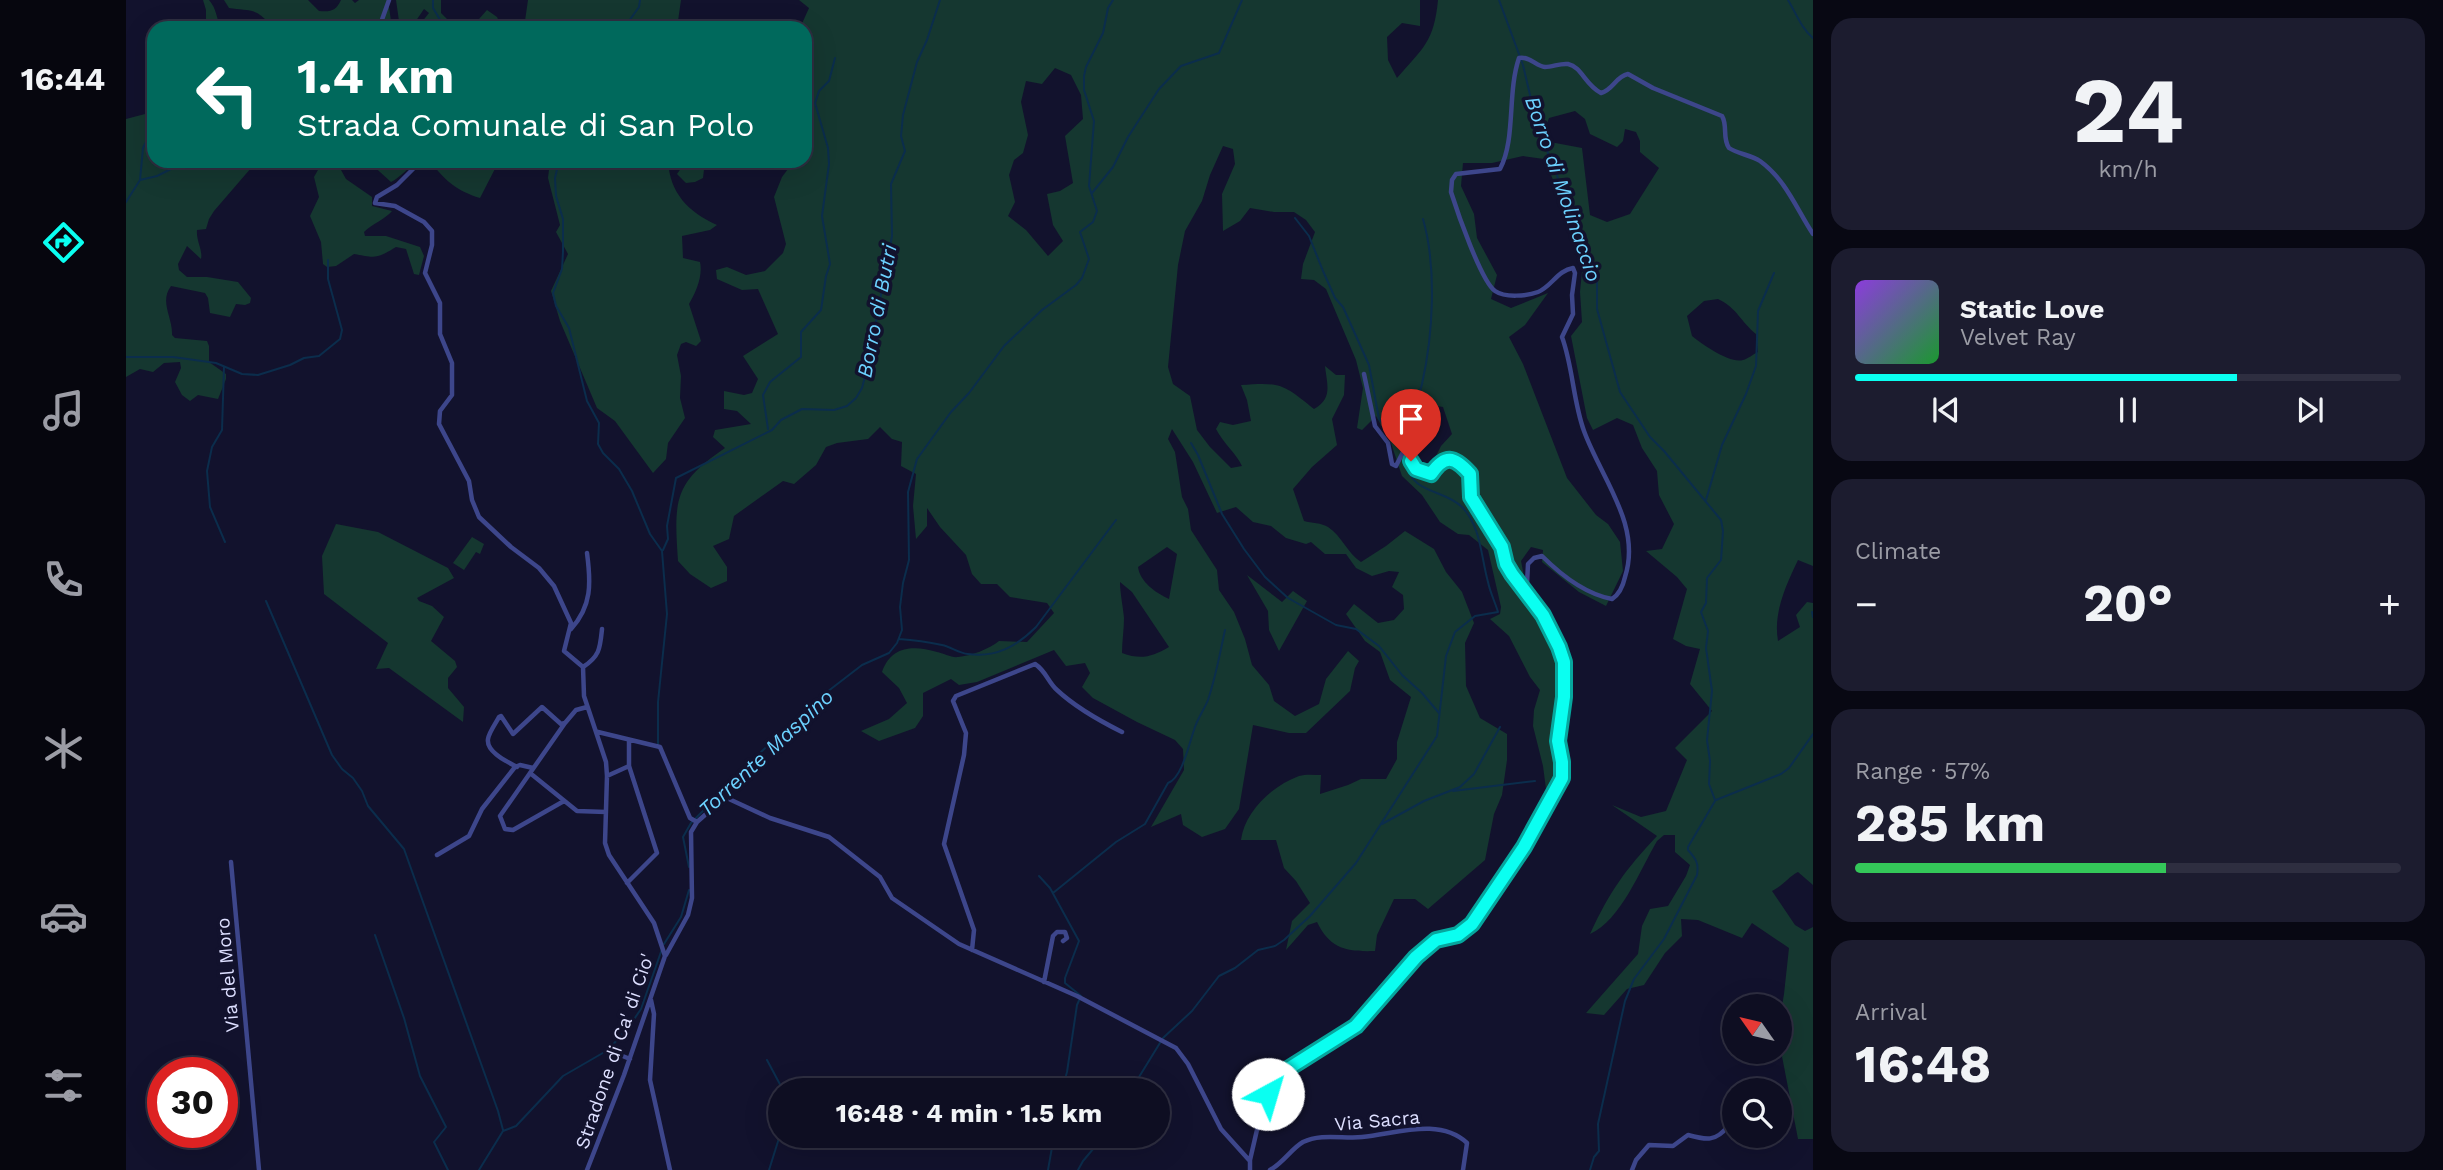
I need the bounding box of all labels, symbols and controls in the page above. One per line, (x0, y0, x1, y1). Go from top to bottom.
text: 1.4 km (297, 47, 454, 105)
icon: left (182, 49, 273, 140)
text: 24 (2072, 57, 2184, 164)
text: 16:44 (21, 60, 105, 98)
water label: Borro di Molinaccio (1520, 93, 1607, 285)
text: Strada Comunale di San Polo (297, 106, 754, 144)
text: km/h (2098, 156, 2158, 183)
icon: directions (39, 218, 88, 267)
water label: Borro di Butri (851, 242, 902, 380)
text: Static Love (1960, 294, 2104, 324)
text: Velvet Ray (1960, 324, 2076, 351)
icon: music (39, 386, 88, 435)
pin (1381, 389, 1441, 461)
icon: previous (1927, 391, 1965, 429)
icon: pause (2109, 391, 2147, 429)
icon: next (2291, 391, 2329, 429)
icon: arrive (1392, 400, 1430, 438)
text: Climate (1855, 538, 1941, 565)
icon: phone (39, 555, 88, 604)
text: 20° (2083, 573, 2173, 634)
text: − (1855, 582, 1878, 626)
text: + (2378, 582, 2401, 626)
water label: Torrente Maspino (693, 684, 838, 822)
icon: climate (39, 724, 88, 773)
text: Range · 57% (1855, 758, 1990, 785)
text: 285 km (1855, 793, 2045, 854)
icon: car (39, 892, 88, 941)
street label: Via del Moro (211, 917, 244, 1033)
street label: Stradone di Ca' di Cio' (570, 950, 659, 1152)
north arrow (1722, 994, 1792, 1064)
map controls (1722, 994, 1792, 1148)
text: Arrival (1855, 999, 1927, 1026)
text: 16:48 (1855, 1034, 1991, 1095)
speed limit sign: 30 (147, 1057, 238, 1148)
position arrow (1231, 1057, 1305, 1131)
icon: filters (39, 1061, 88, 1110)
button: search (1722, 1078, 1792, 1148)
text: 16:48 · 4 min · 1.5 km (836, 1098, 1102, 1128)
street label: Via Sacra (1333, 1105, 1421, 1136)

